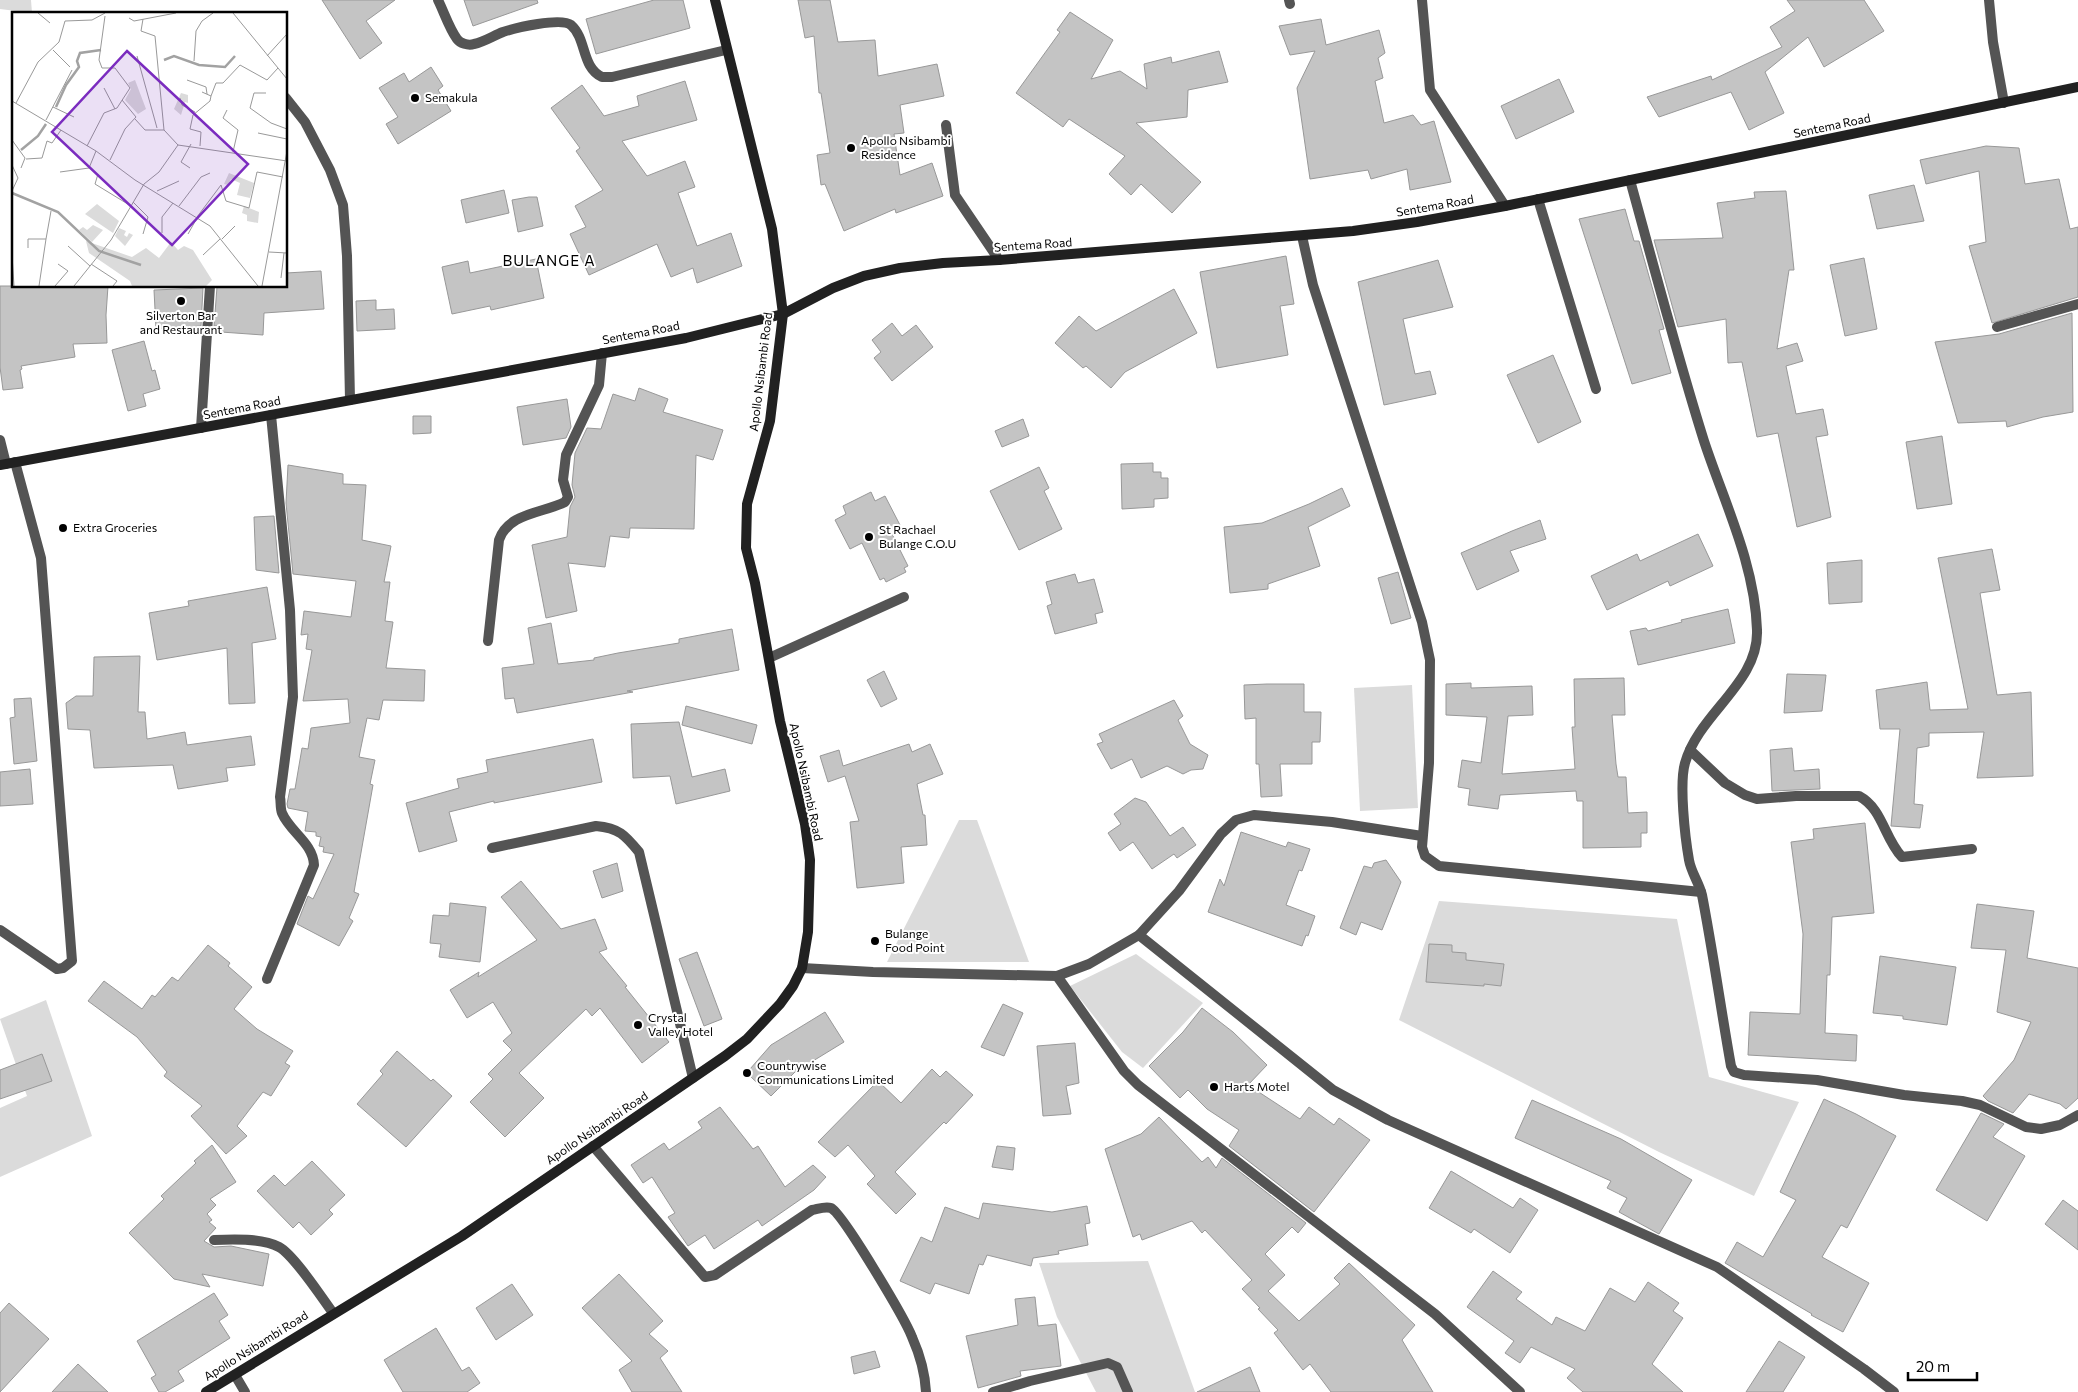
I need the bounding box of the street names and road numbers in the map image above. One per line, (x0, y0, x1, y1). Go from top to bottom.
street label: Sentema Road (1792, 110, 1872, 140)
street label: Sentema Road (1395, 191, 1475, 219)
street label: Sentema Road (993, 234, 1073, 254)
street label: Apollo Nsibambi Road (746, 311, 774, 432)
street label: Sentema Road (601, 318, 681, 346)
street label: Sentema Road (202, 393, 282, 421)
street label: Apollo Nsibambi Road (788, 722, 826, 842)
street label: Apollo Nsibambi Road (543, 1088, 650, 1167)
street label: Apollo Nsibambi Road (201, 1307, 310, 1383)

